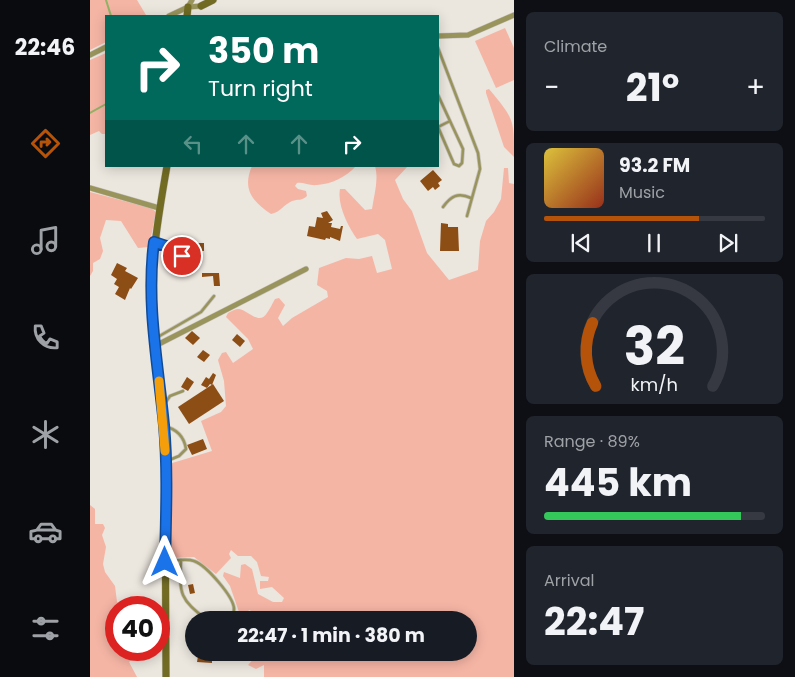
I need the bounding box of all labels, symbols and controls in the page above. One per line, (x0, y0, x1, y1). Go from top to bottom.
text: 350 m (208, 26, 319, 75)
text: 22:46 (15, 32, 75, 63)
icon: right (125, 35, 190, 100)
text: Climate (544, 35, 607, 58)
text: 21° (626, 61, 679, 114)
text: − (544, 68, 559, 107)
text: + (746, 68, 765, 107)
text: Turn right (208, 73, 313, 104)
icon: directions (28, 126, 63, 161)
icon: left (179, 130, 207, 158)
icon: ahead (232, 130, 260, 158)
icon: ahead (285, 130, 313, 158)
icon: right (338, 130, 366, 158)
text: 93.2 FM (619, 152, 690, 179)
text: Music (619, 181, 665, 204)
icon: music (28, 223, 63, 258)
icon: previous (567, 229, 595, 257)
icon: pause (640, 229, 668, 257)
icon: next (714, 229, 742, 257)
pin (161, 235, 203, 277)
icon: arrive (168, 242, 196, 270)
text: 32 (624, 310, 685, 383)
icon: phone (28, 320, 63, 355)
text: km/h (631, 372, 678, 397)
icon: climate (28, 417, 63, 452)
text: Range · 89% (544, 430, 640, 453)
text: 445 km (544, 456, 692, 509)
icon: car (28, 514, 63, 549)
position arrow (138, 535, 190, 587)
text: Arrival (544, 569, 594, 592)
text: 22:47 (544, 595, 644, 648)
speed limit sign: 40 (105, 596, 170, 661)
icon: filters (28, 611, 63, 646)
text: 22:47 · 1 min · 380 m (237, 622, 425, 649)

